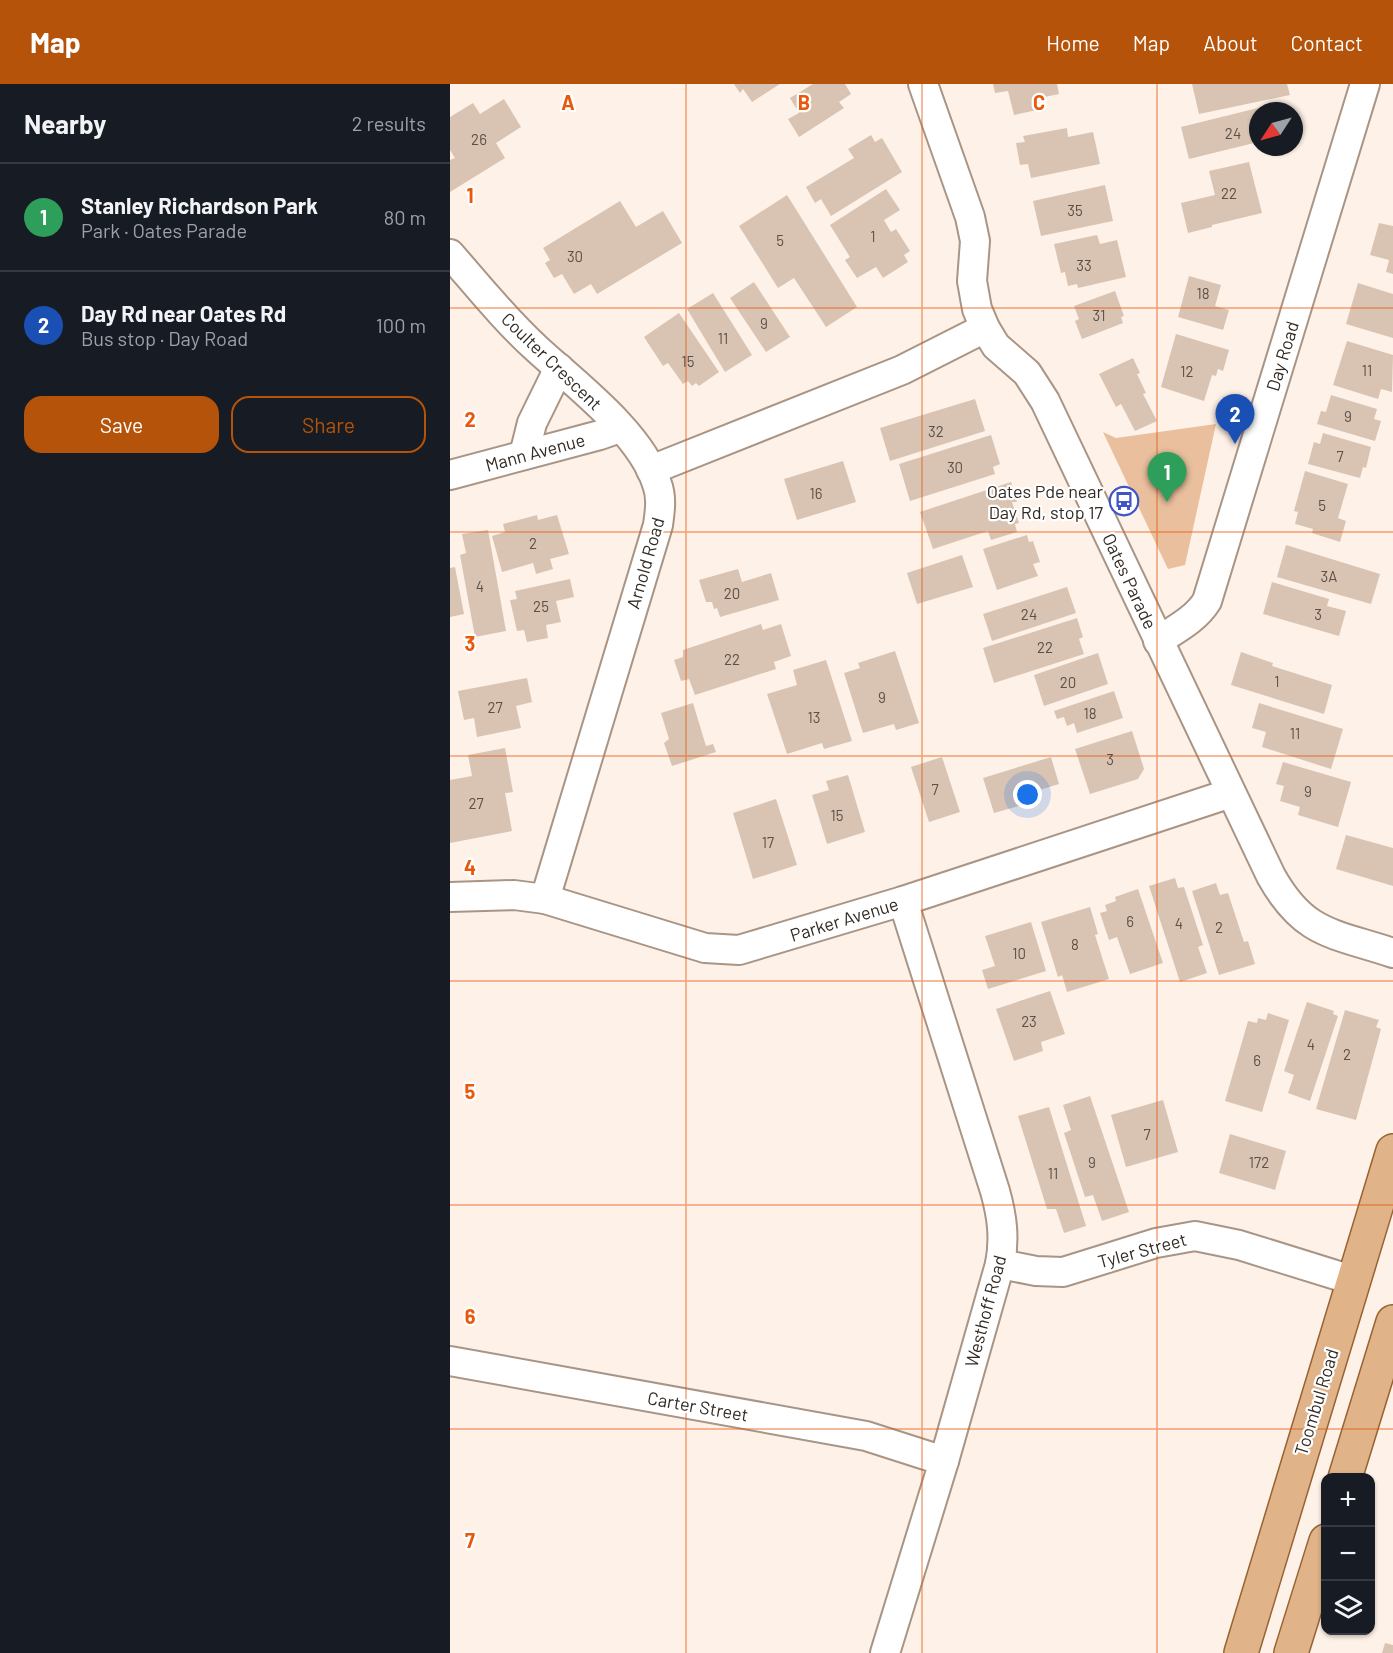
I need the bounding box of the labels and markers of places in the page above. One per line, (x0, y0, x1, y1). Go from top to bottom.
pin: 2 (1216, 394, 1254, 444)
pin: 1 (1148, 452, 1186, 502)
place label: Oates Pde near Day Rd, stop 17 (987, 480, 1103, 523)
bus stop icon: Oates Pde near Day Rd, stop 17 (1108, 485, 1140, 517)

